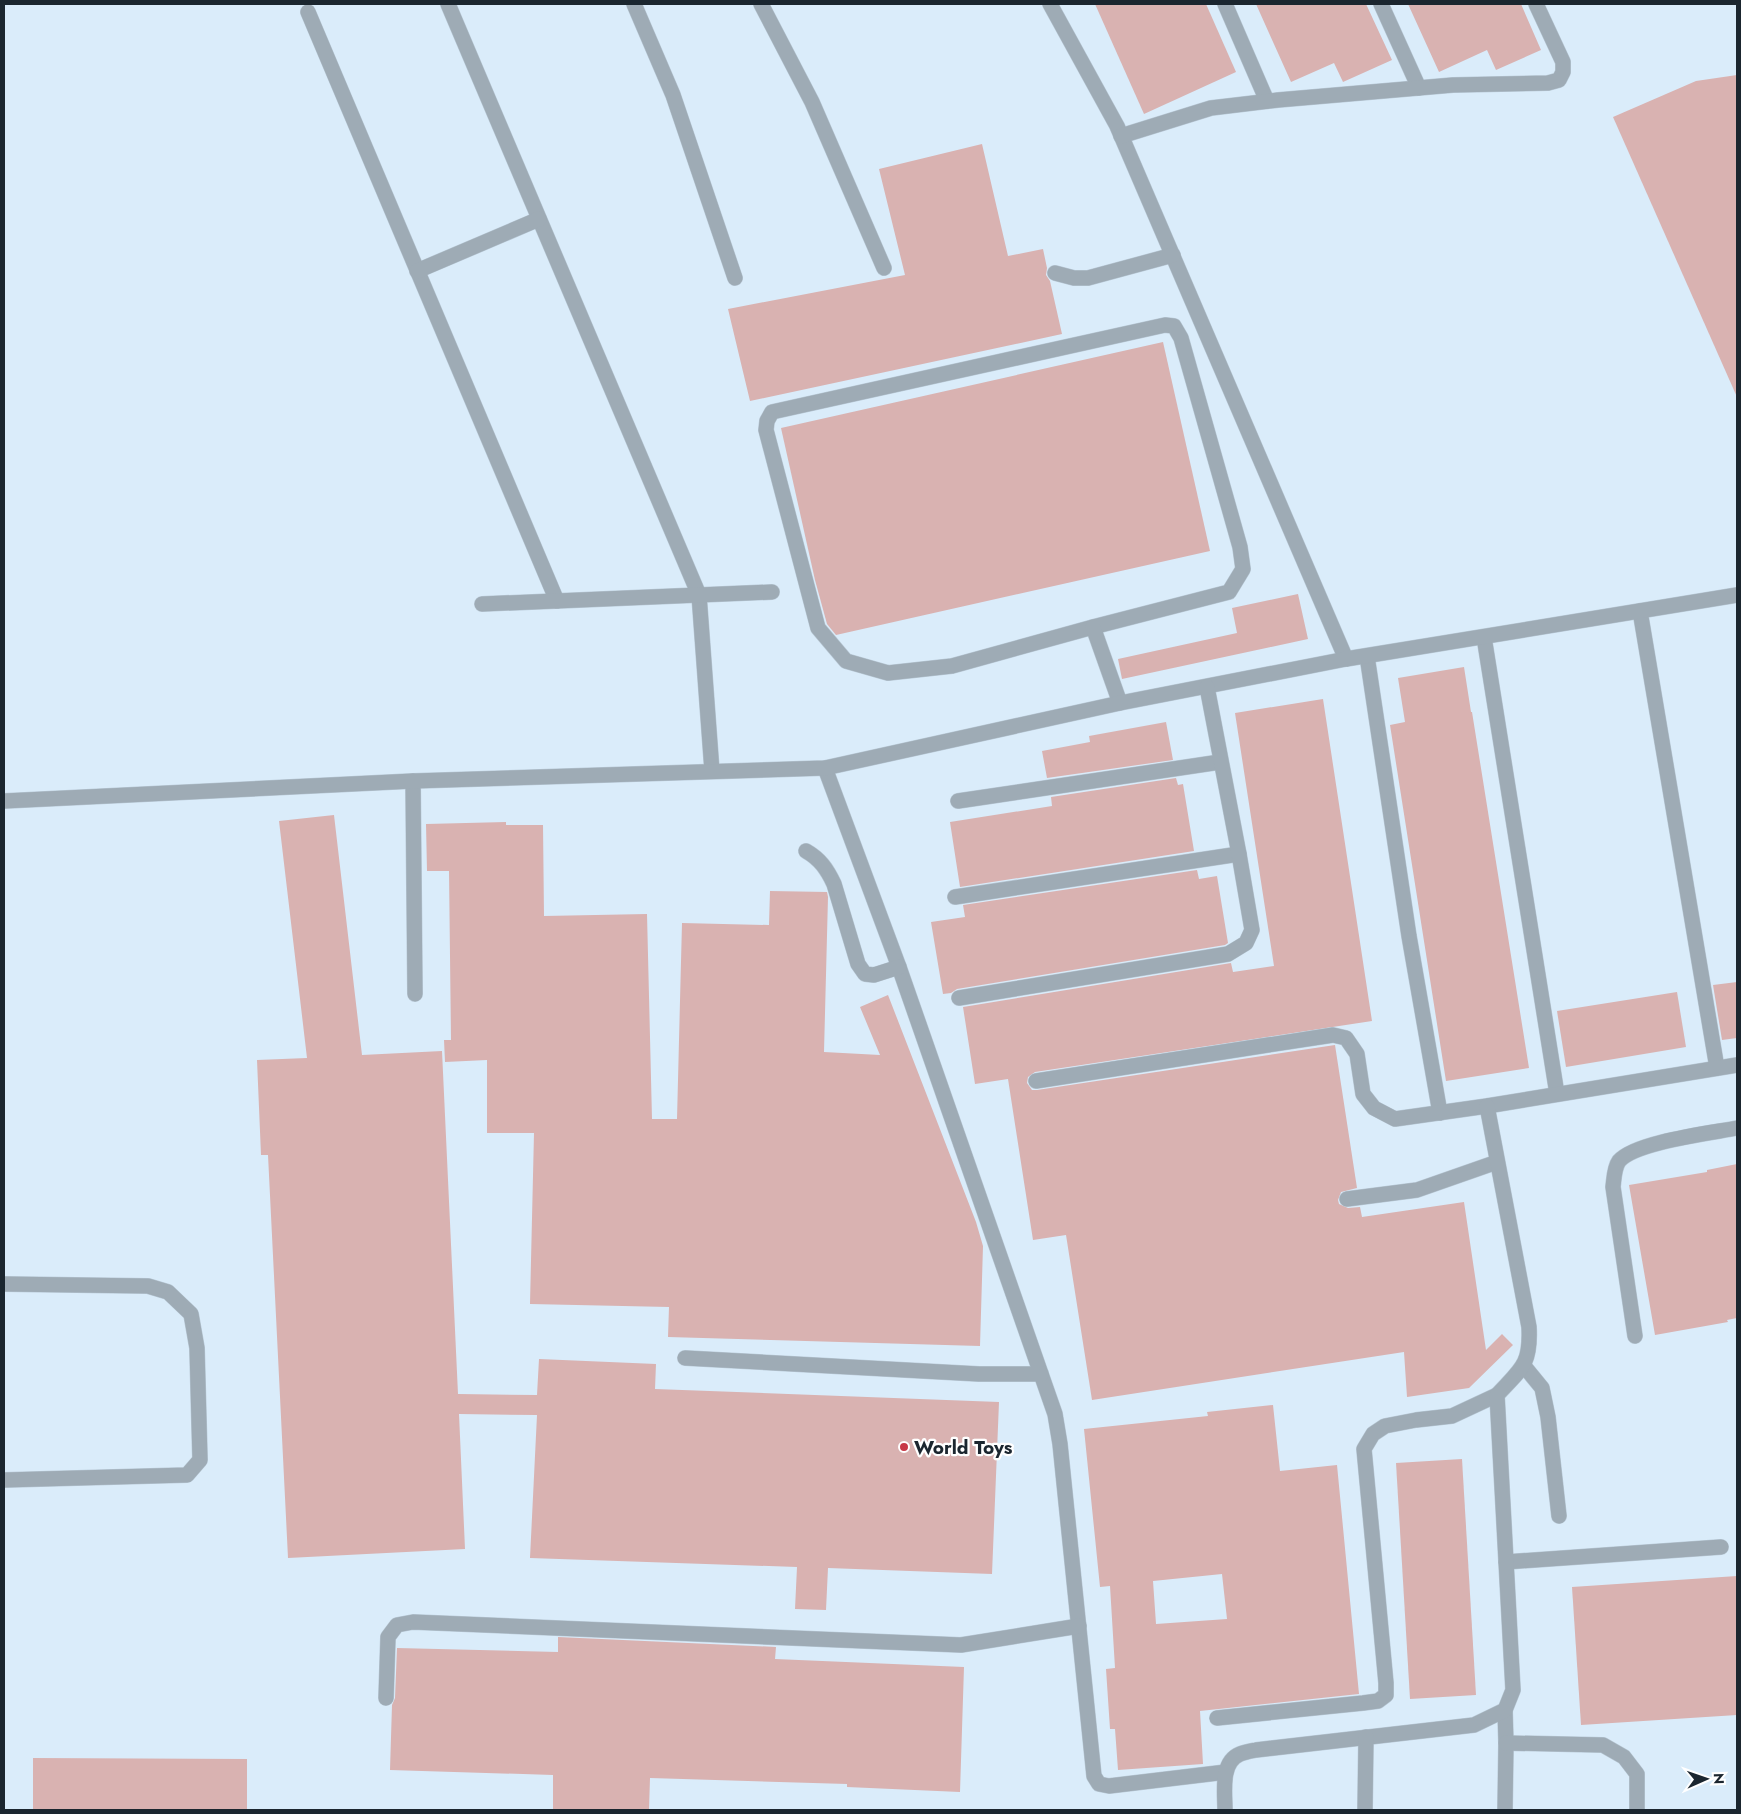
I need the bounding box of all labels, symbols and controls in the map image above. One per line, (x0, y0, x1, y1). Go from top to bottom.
place label: World Toys (914, 1434, 1013, 1461)
marker: World Toys (898, 1441, 910, 1453)
north arrow (1681, 1754, 1731, 1804)
text: N (1709, 1773, 1729, 1784)

